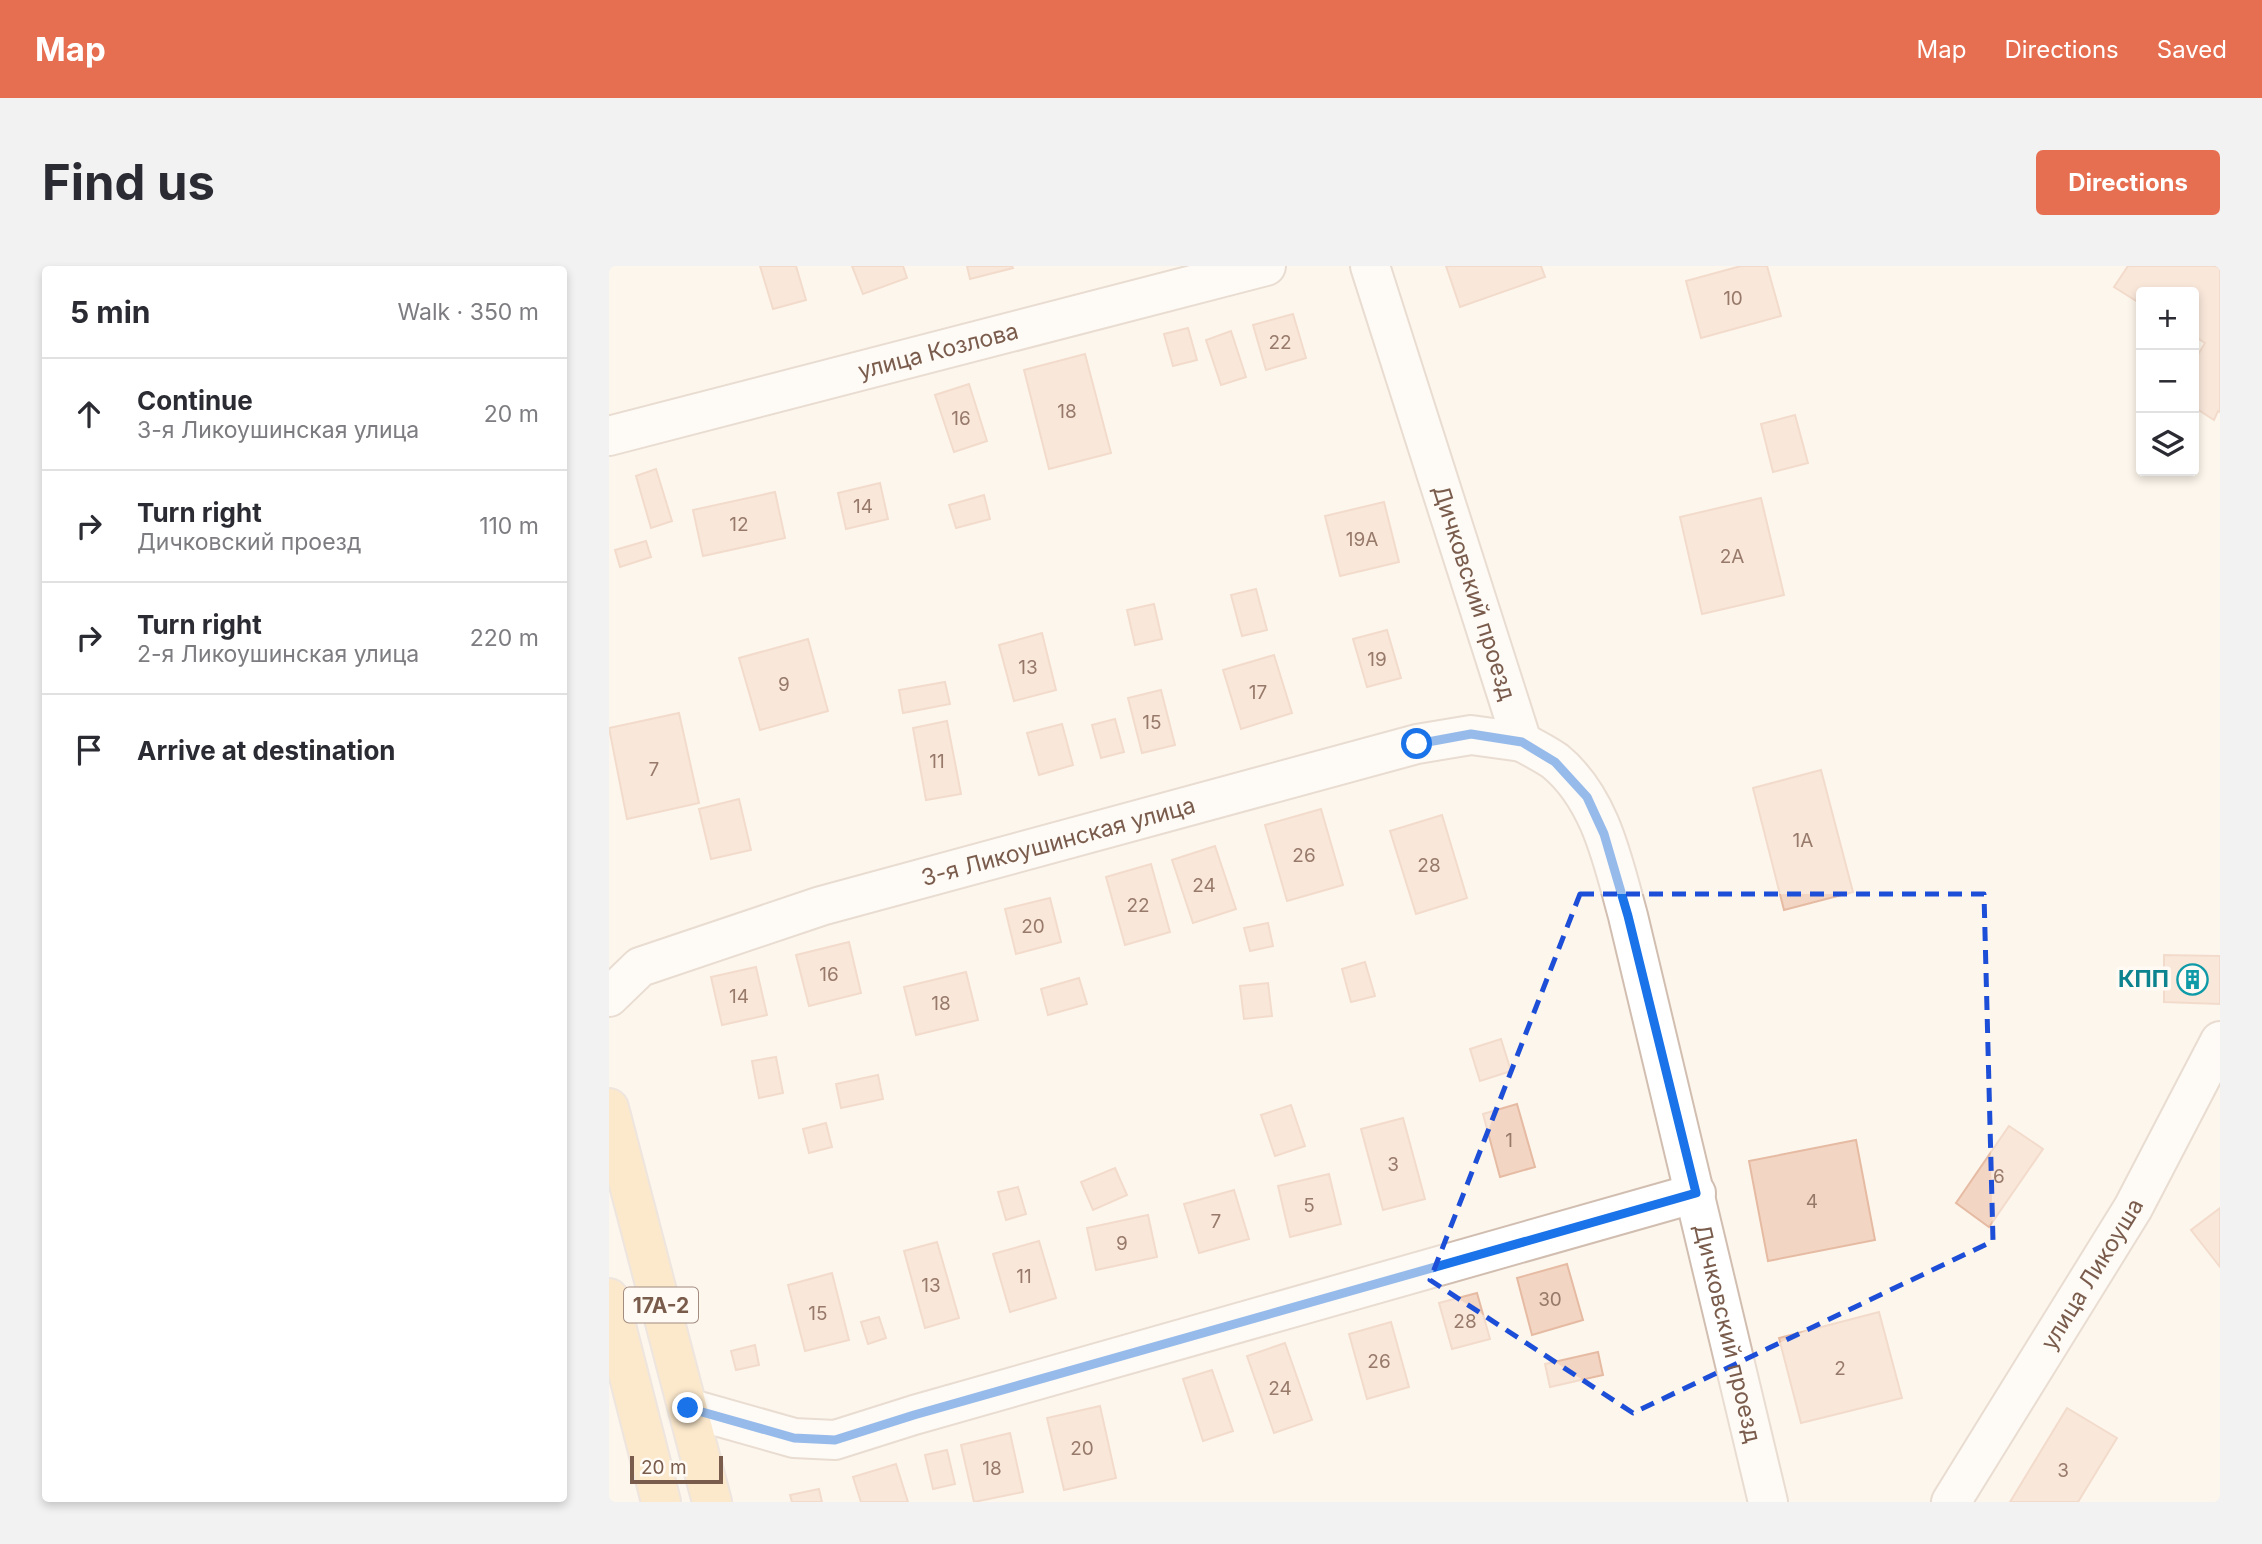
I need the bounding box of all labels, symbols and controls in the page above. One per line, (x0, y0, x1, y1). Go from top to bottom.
text: Map (35, 29, 106, 69)
text: Map (1917, 35, 1966, 64)
text: Directions (2004, 35, 2119, 64)
text: Saved (2157, 35, 2227, 64)
button: Directions (2036, 150, 2220, 215)
text: Find us (42, 153, 215, 212)
house number: 10 (1723, 287, 1743, 310)
map controls (2136, 287, 2199, 476)
button: + (2136, 287, 2199, 350)
text: 5 min (70, 294, 150, 330)
text: Walk · 350 m (398, 298, 539, 326)
street label: улица Козлова (855, 317, 1021, 385)
house number: 22 (1268, 331, 1292, 354)
button: − (2136, 350, 2199, 413)
text: Continue (137, 385, 253, 416)
icon: ahead (70, 395, 108, 433)
text: 20 m (484, 400, 539, 428)
house number: 18 (1057, 400, 1077, 423)
house number: 16 (951, 407, 971, 430)
button: layers (2136, 413, 2199, 476)
text: 3-я Ликоушинская улица (137, 416, 419, 444)
street label: Дичковский проезд (1427, 482, 1522, 704)
house number: 14 (853, 495, 873, 518)
text: Turn right (137, 497, 262, 528)
icon: right (70, 507, 108, 545)
text: 110 m (479, 512, 539, 540)
house number: 12 (729, 513, 749, 536)
text: Дичковский проезд (137, 528, 361, 556)
house number: 19А (1346, 528, 1378, 551)
house number: 2А (1720, 545, 1744, 568)
text: Turn right (137, 609, 262, 640)
icon: right (70, 619, 108, 657)
text: 220 m (470, 624, 539, 652)
text: 2-я Ликоушинская улица (137, 640, 419, 668)
house number: 19 (1367, 648, 1387, 671)
house number: 13 (1018, 656, 1038, 679)
house number: 9 (778, 673, 790, 696)
house number: 17 (1249, 681, 1267, 704)
house number: 15 (1142, 711, 1162, 734)
route start (1401, 728, 1432, 759)
icon: arrive (70, 731, 108, 769)
text: Arrive at destination (137, 735, 396, 766)
house number: 11 (929, 750, 945, 773)
house number: 7 (649, 758, 659, 781)
street label: 3-я Ликоушинская улица (918, 791, 1198, 892)
house number: 1А (1793, 829, 1813, 852)
house number: 26 (1292, 844, 1316, 867)
house number: 28 (1417, 854, 1441, 877)
house number: 24 (1192, 874, 1216, 897)
house number: 22 (1126, 894, 1150, 917)
house number: 20 (1021, 915, 1045, 938)
building icon: КПП (2175, 962, 2209, 996)
house number: 16 (819, 963, 839, 986)
place label: КПП (2118, 965, 2169, 993)
house number: 14 (729, 985, 749, 1008)
house number: 18 (931, 992, 951, 1015)
house number: 1 (1505, 1129, 1513, 1152)
house number: 3 (1387, 1153, 1399, 1176)
house number: 6 (1993, 1165, 2005, 1188)
house number: 4 (1806, 1190, 1818, 1213)
house number: 5 (1303, 1194, 1315, 1217)
street label: улица Ликоуша (2035, 1194, 2149, 1355)
house number: 7 (1211, 1210, 1221, 1233)
street label: Дичковский проезд (1688, 1221, 1767, 1446)
house number: 9 (1116, 1232, 1128, 1255)
house number: 11 (1016, 1265, 1032, 1288)
house number: 13 (921, 1274, 941, 1297)
road number: 17А-2 (624, 1287, 698, 1322)
house number: 30 (1538, 1288, 1562, 1311)
house number: 15 (808, 1302, 828, 1325)
house number: 28 (1453, 1310, 1477, 1333)
house number: 26 (1367, 1350, 1391, 1373)
house number: 2 (1834, 1357, 1846, 1380)
house number: 24 (1268, 1377, 1292, 1400)
route end (672, 1392, 703, 1423)
house number: 20 (1070, 1437, 1094, 1460)
scale bar (630, 1453, 723, 1485)
text: 20 m (641, 1456, 687, 1479)
house number: 18 (982, 1457, 1002, 1480)
house number: 3 (2057, 1459, 2069, 1482)

